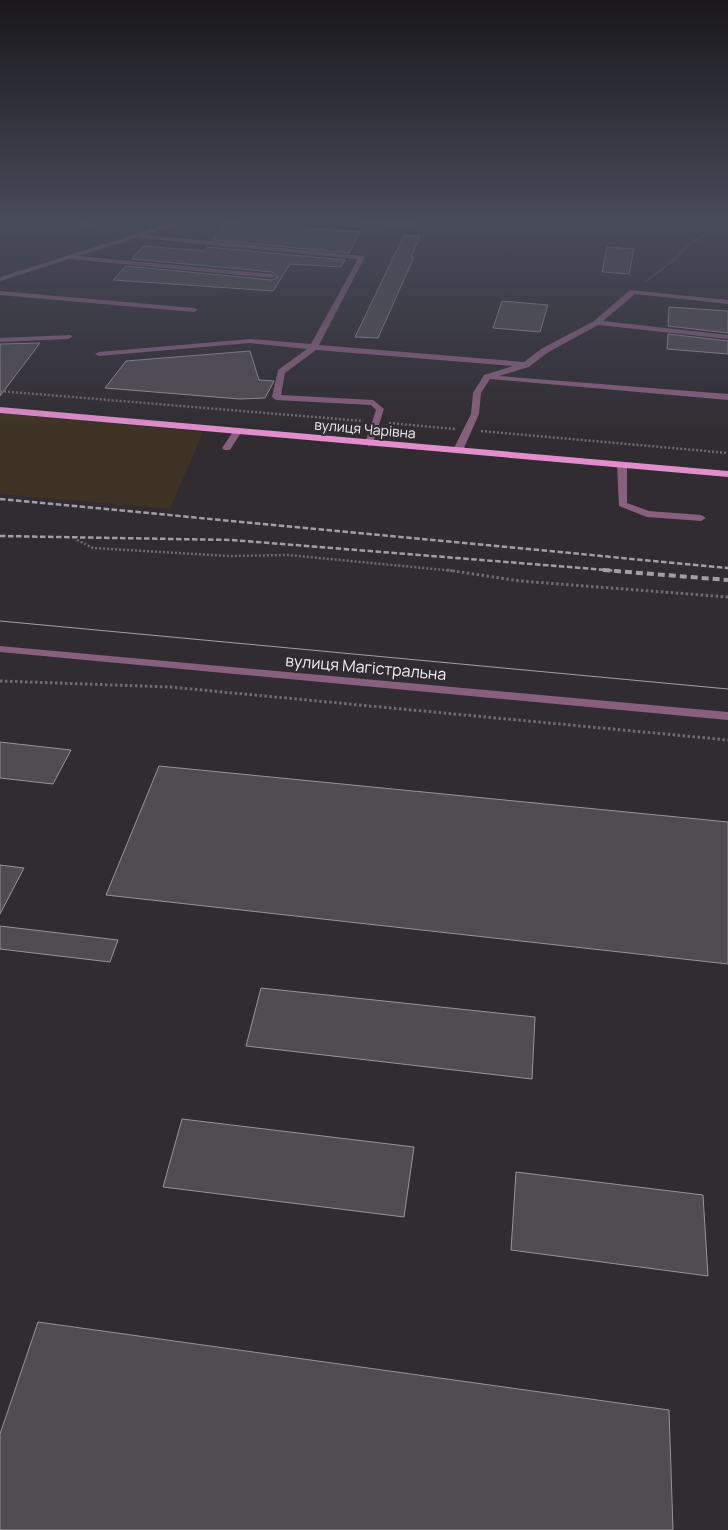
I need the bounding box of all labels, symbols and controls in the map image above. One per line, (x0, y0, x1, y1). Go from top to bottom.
street label: вулиця Чарівна (314, 415, 417, 442)
street label: вулиця Магістральна (285, 649, 447, 685)

